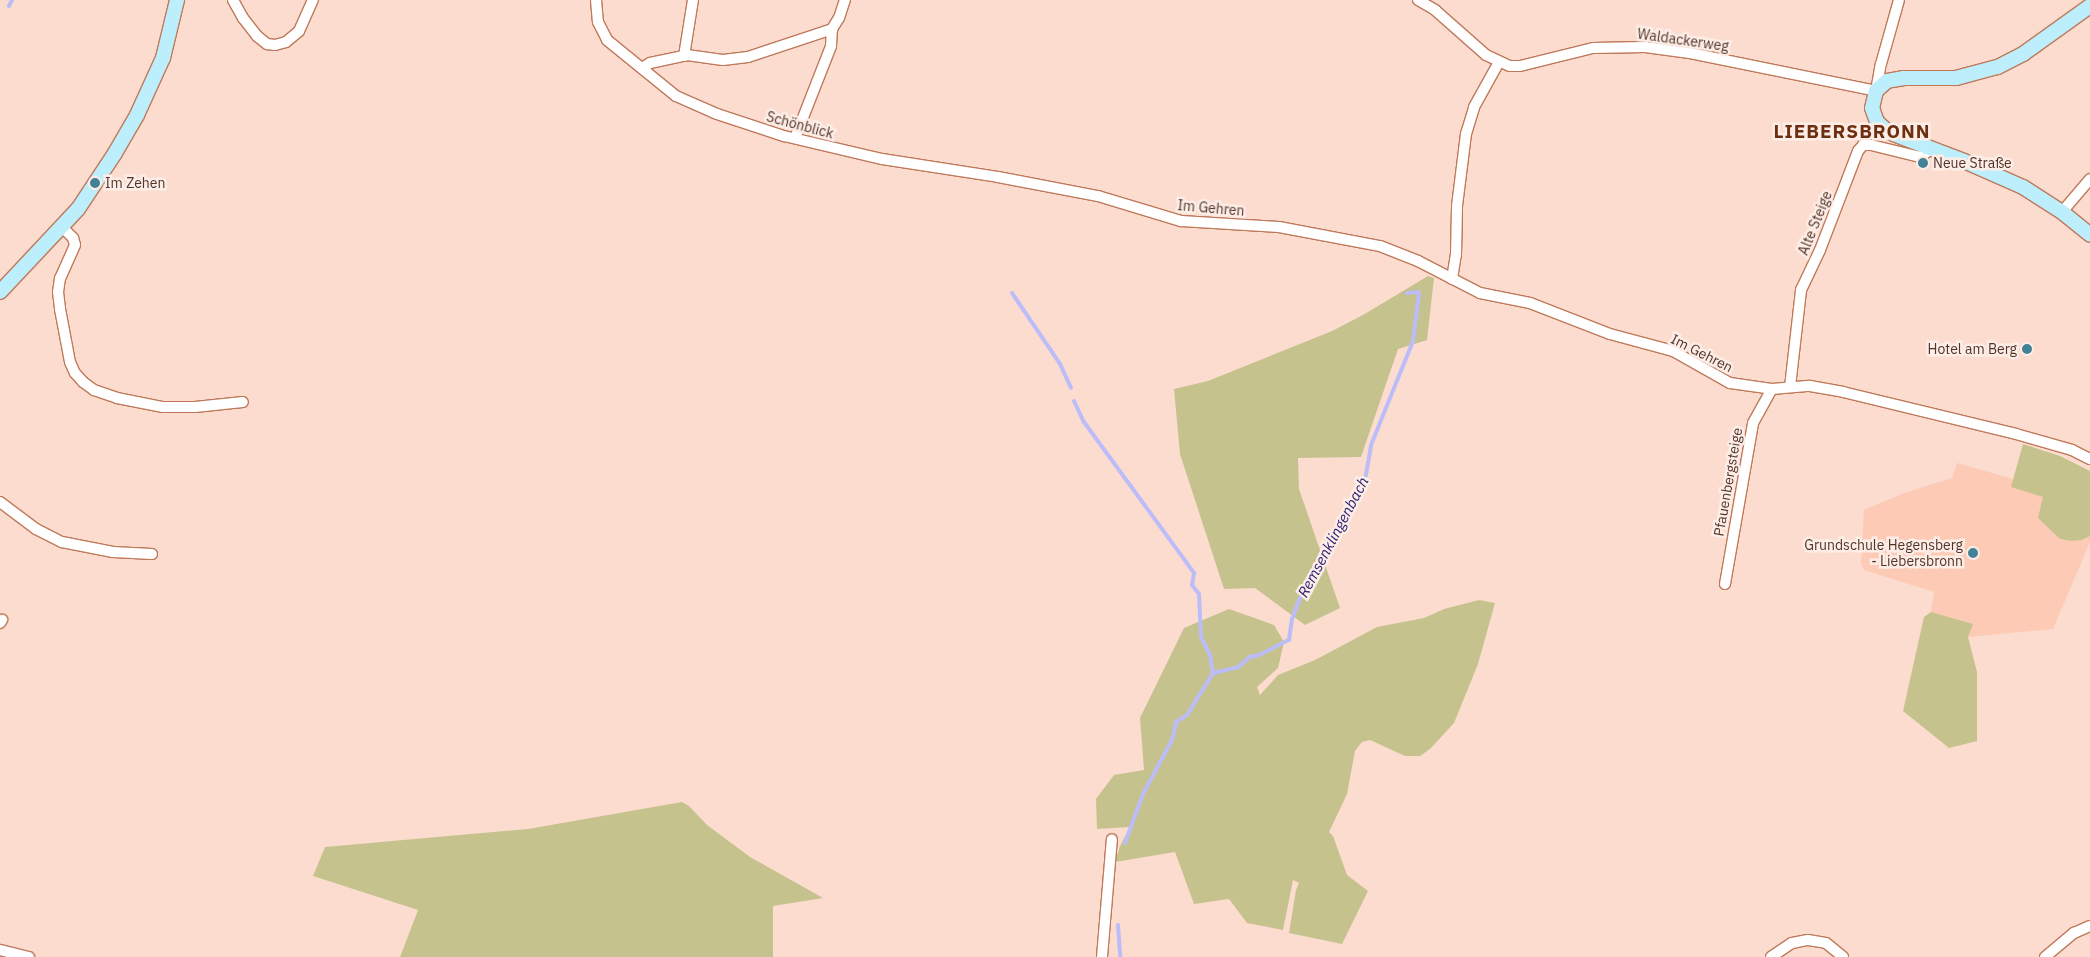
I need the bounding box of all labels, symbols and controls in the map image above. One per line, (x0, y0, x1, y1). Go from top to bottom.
street label: Waldackerweg (1636, 25, 1730, 55)
street label: Schönblick (765, 108, 835, 142)
district label: LIEBERSBRONN (1772, 121, 1932, 143)
place label: Neue Straße (1933, 155, 2012, 171)
marker: Neue Straße (1917, 157, 1929, 169)
place label: Im Zehen (105, 175, 165, 191)
marker: Im Zehen (89, 177, 101, 189)
street label: Alte Steige (1795, 188, 1835, 258)
street label: Im Gehren (1177, 197, 1245, 219)
street label: Im Gehren (1668, 330, 1736, 376)
place label: Hotel am Berg (1928, 341, 2017, 357)
marker: Hotel am Berg (2021, 343, 2033, 355)
street label: Pfauenbergsteige (1710, 426, 1746, 538)
water label: Remsenklingenbach (1294, 474, 1372, 600)
place label: Grundschule Hegensberg - Liebersbronn (1804, 537, 1963, 570)
marker: Grundschule Hegensberg - Liebersbronn (1967, 547, 1979, 559)

